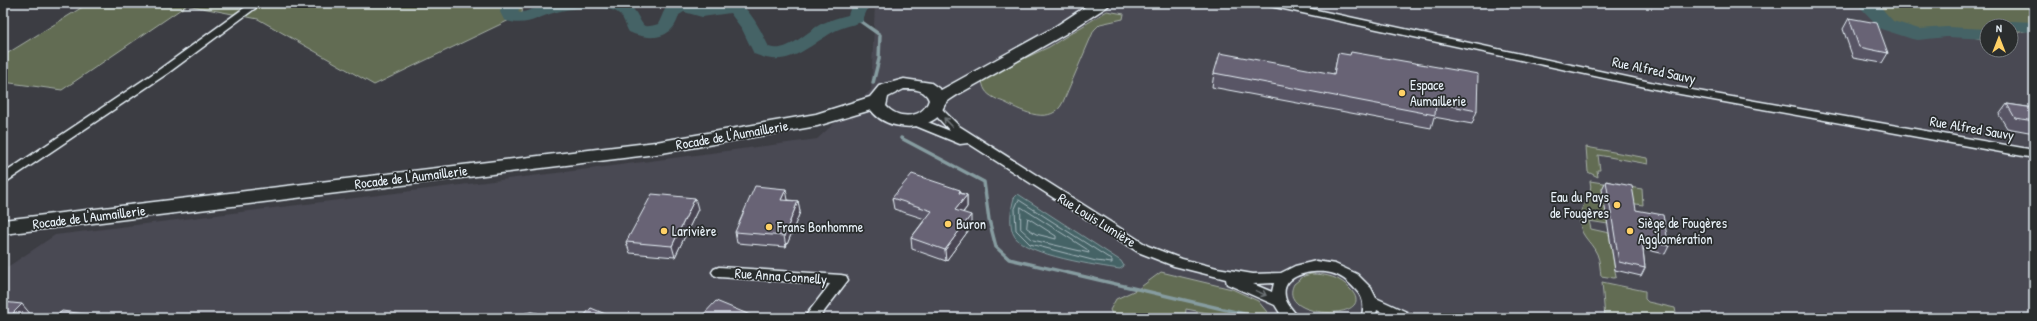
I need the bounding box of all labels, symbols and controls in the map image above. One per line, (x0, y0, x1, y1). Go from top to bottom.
north arrow (1979, 18, 2019, 58)
text: N (1996, 21, 2002, 35)
street label: Rue Alfred Sauvy (1610, 51, 1698, 89)
place label: Espace Aumaillerie (1410, 75, 1467, 110)
marker: Espace Aumaillerie (1397, 88, 1407, 98)
street label: Rue Alfred Sauvy (1928, 111, 2016, 145)
street label: Rocade de l'Aumaillerie (674, 115, 790, 154)
one-way arrow (943, 117, 953, 127)
street label: Rocade de l'Aumaillerie (353, 160, 469, 193)
place label: Eau du Pays de Fougères (1550, 187, 1609, 223)
street label: Rue Louis Lumière (1055, 188, 1140, 251)
street label: Rocade de l'Aumaillerie (31, 200, 147, 233)
marker: Eau du Pays de Fougères (1612, 200, 1622, 210)
place label: Siège de Fougères Agglomération (1638, 213, 1727, 249)
place label: Buron (956, 214, 986, 233)
place label: Frans Bonhomme (776, 217, 864, 236)
marker: Buron (943, 219, 953, 229)
place label: Larivière (672, 221, 717, 240)
marker: Frans Bonhomme (764, 222, 774, 232)
marker: Larivière (659, 226, 669, 236)
marker: Siège de Fougères Agglomération (1625, 226, 1635, 236)
street label: Rue Anna Connelly (734, 263, 828, 289)
one-way arrow (1255, 290, 1267, 297)

